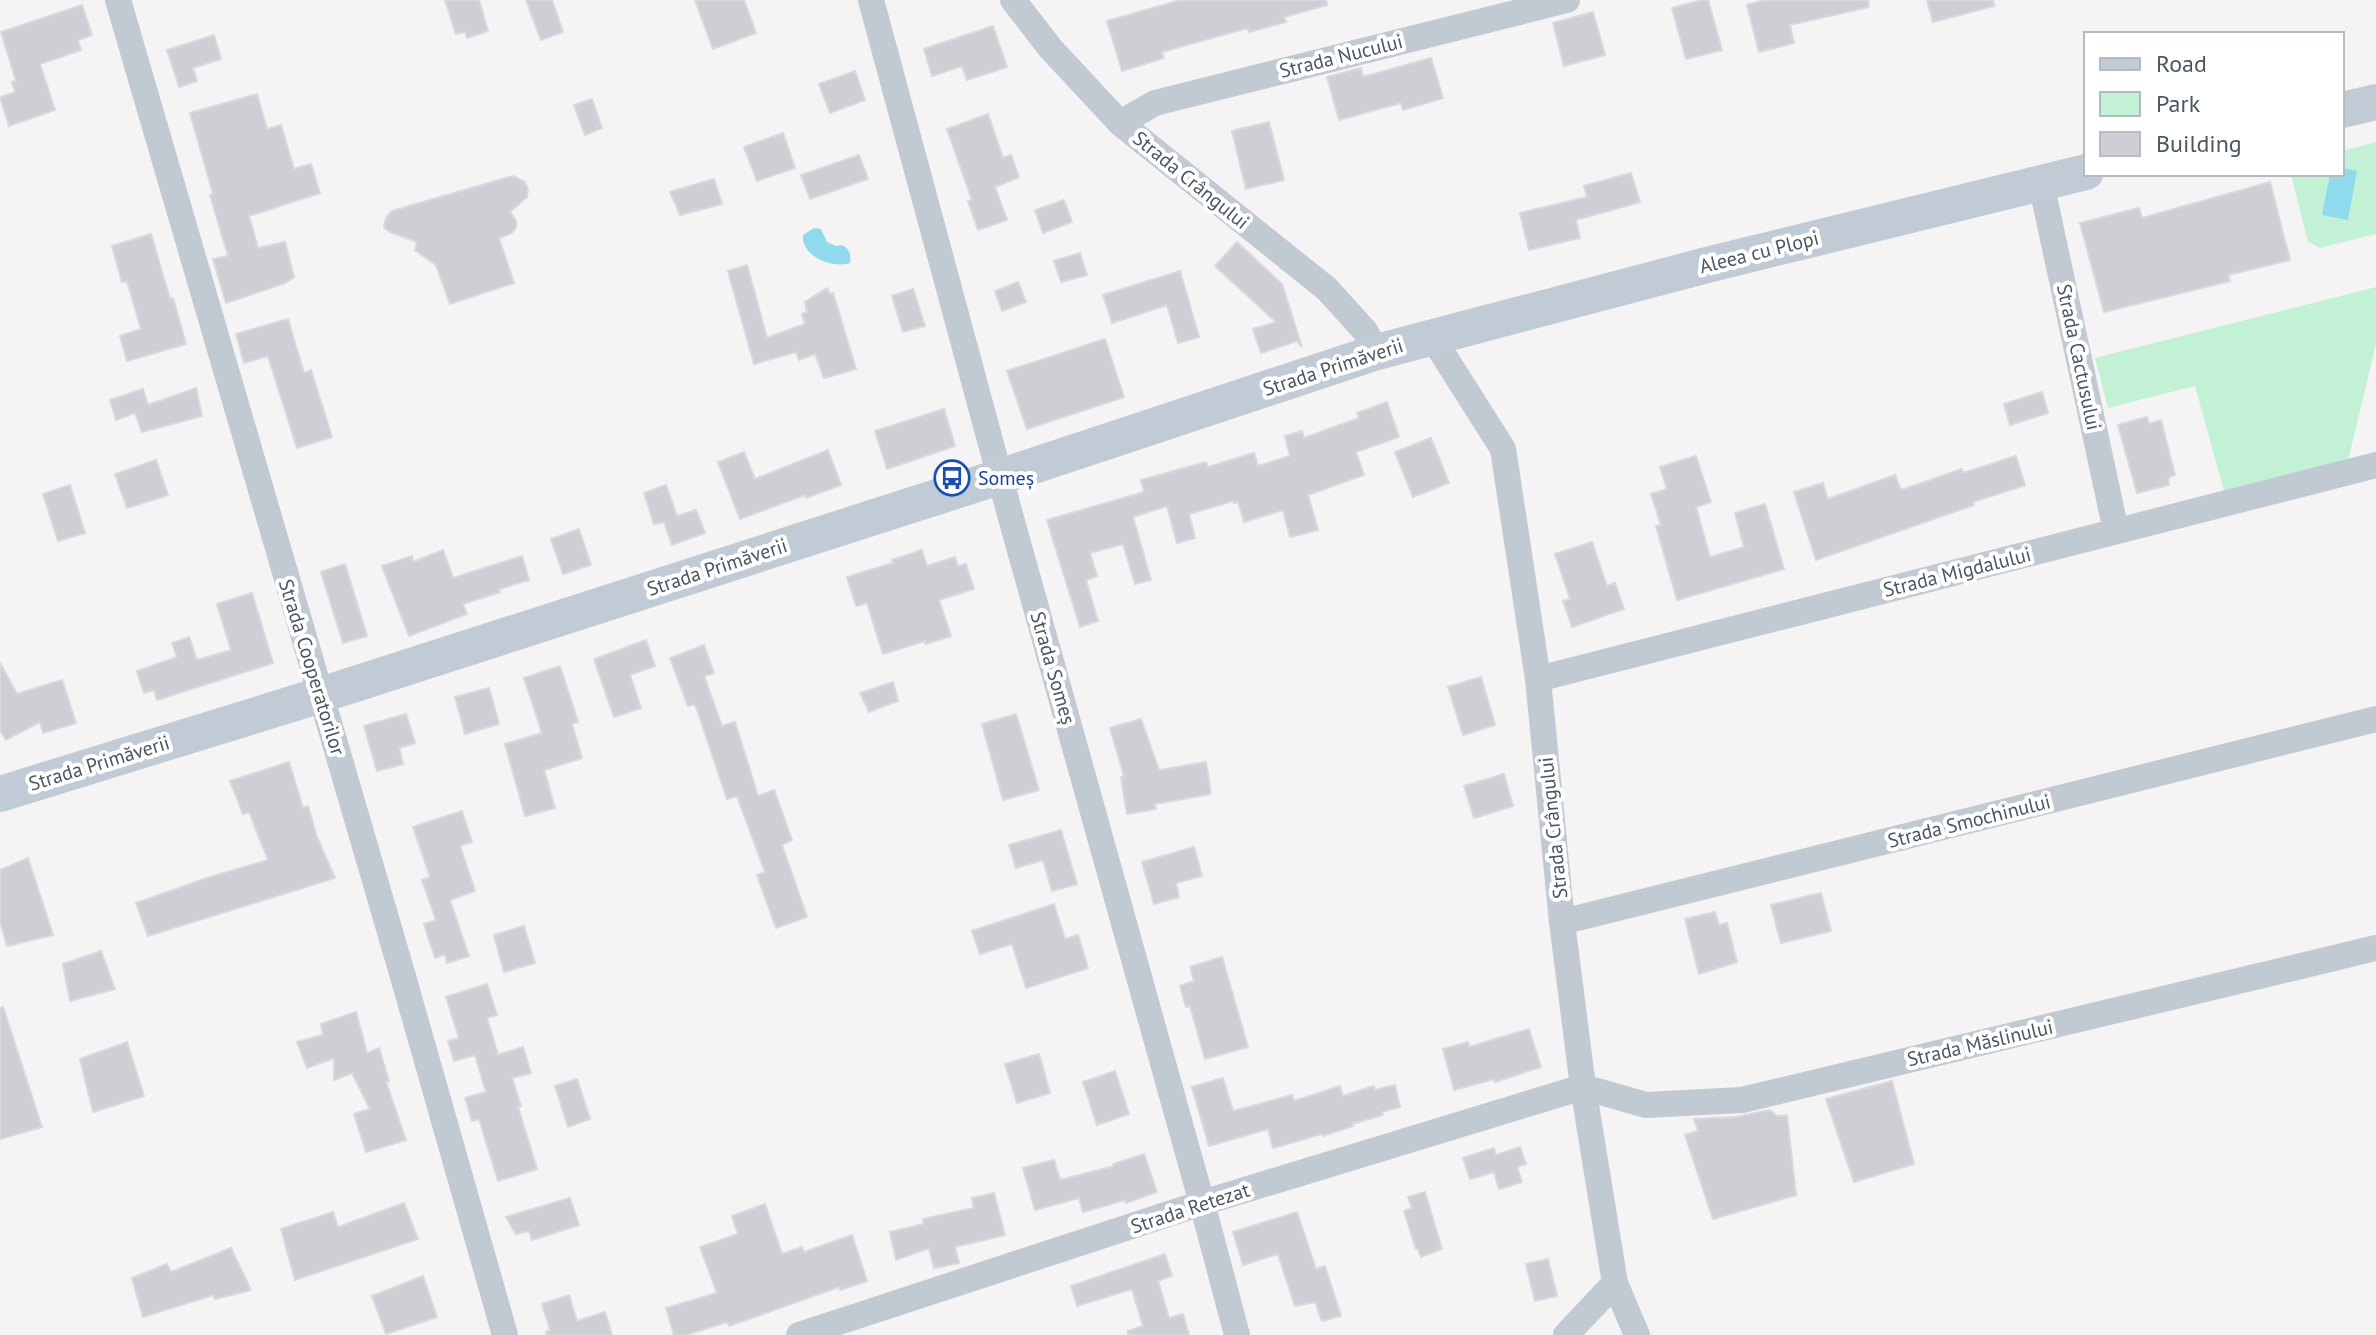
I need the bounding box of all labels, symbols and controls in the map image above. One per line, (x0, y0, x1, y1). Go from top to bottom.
street label: Strada Nucului (1277, 28, 1405, 84)
legend (2084, 32, 2344, 176)
text: Road (2156, 48, 2207, 79)
text: Park (2156, 88, 2201, 119)
street label: Strada Crângului (1127, 125, 1255, 235)
text: Building (2156, 128, 2242, 159)
street label: Aleea cu Plopi (1697, 225, 1821, 279)
street label: Strada Cactusului (2051, 281, 2107, 433)
street label: Strada Primăverii (1260, 332, 1406, 402)
bus stop icon: Someș (933, 459, 971, 497)
place label: Someș (978, 465, 1034, 491)
street label: Strada Primăverii (644, 532, 790, 602)
street label: Strada Migdalului (1880, 541, 2034, 603)
street label: Strada Cooperatorilor (273, 576, 351, 758)
street label: Strada Someș (1024, 609, 1082, 727)
street label: Strada Primăverii (25, 729, 173, 797)
street label: Strada Crângului (1533, 756, 1573, 900)
street label: Strada Smochinului (1885, 788, 2053, 854)
street label: Strada Măslinului (1904, 1014, 2056, 1072)
street label: Strada Retezat (1127, 1177, 1253, 1239)

